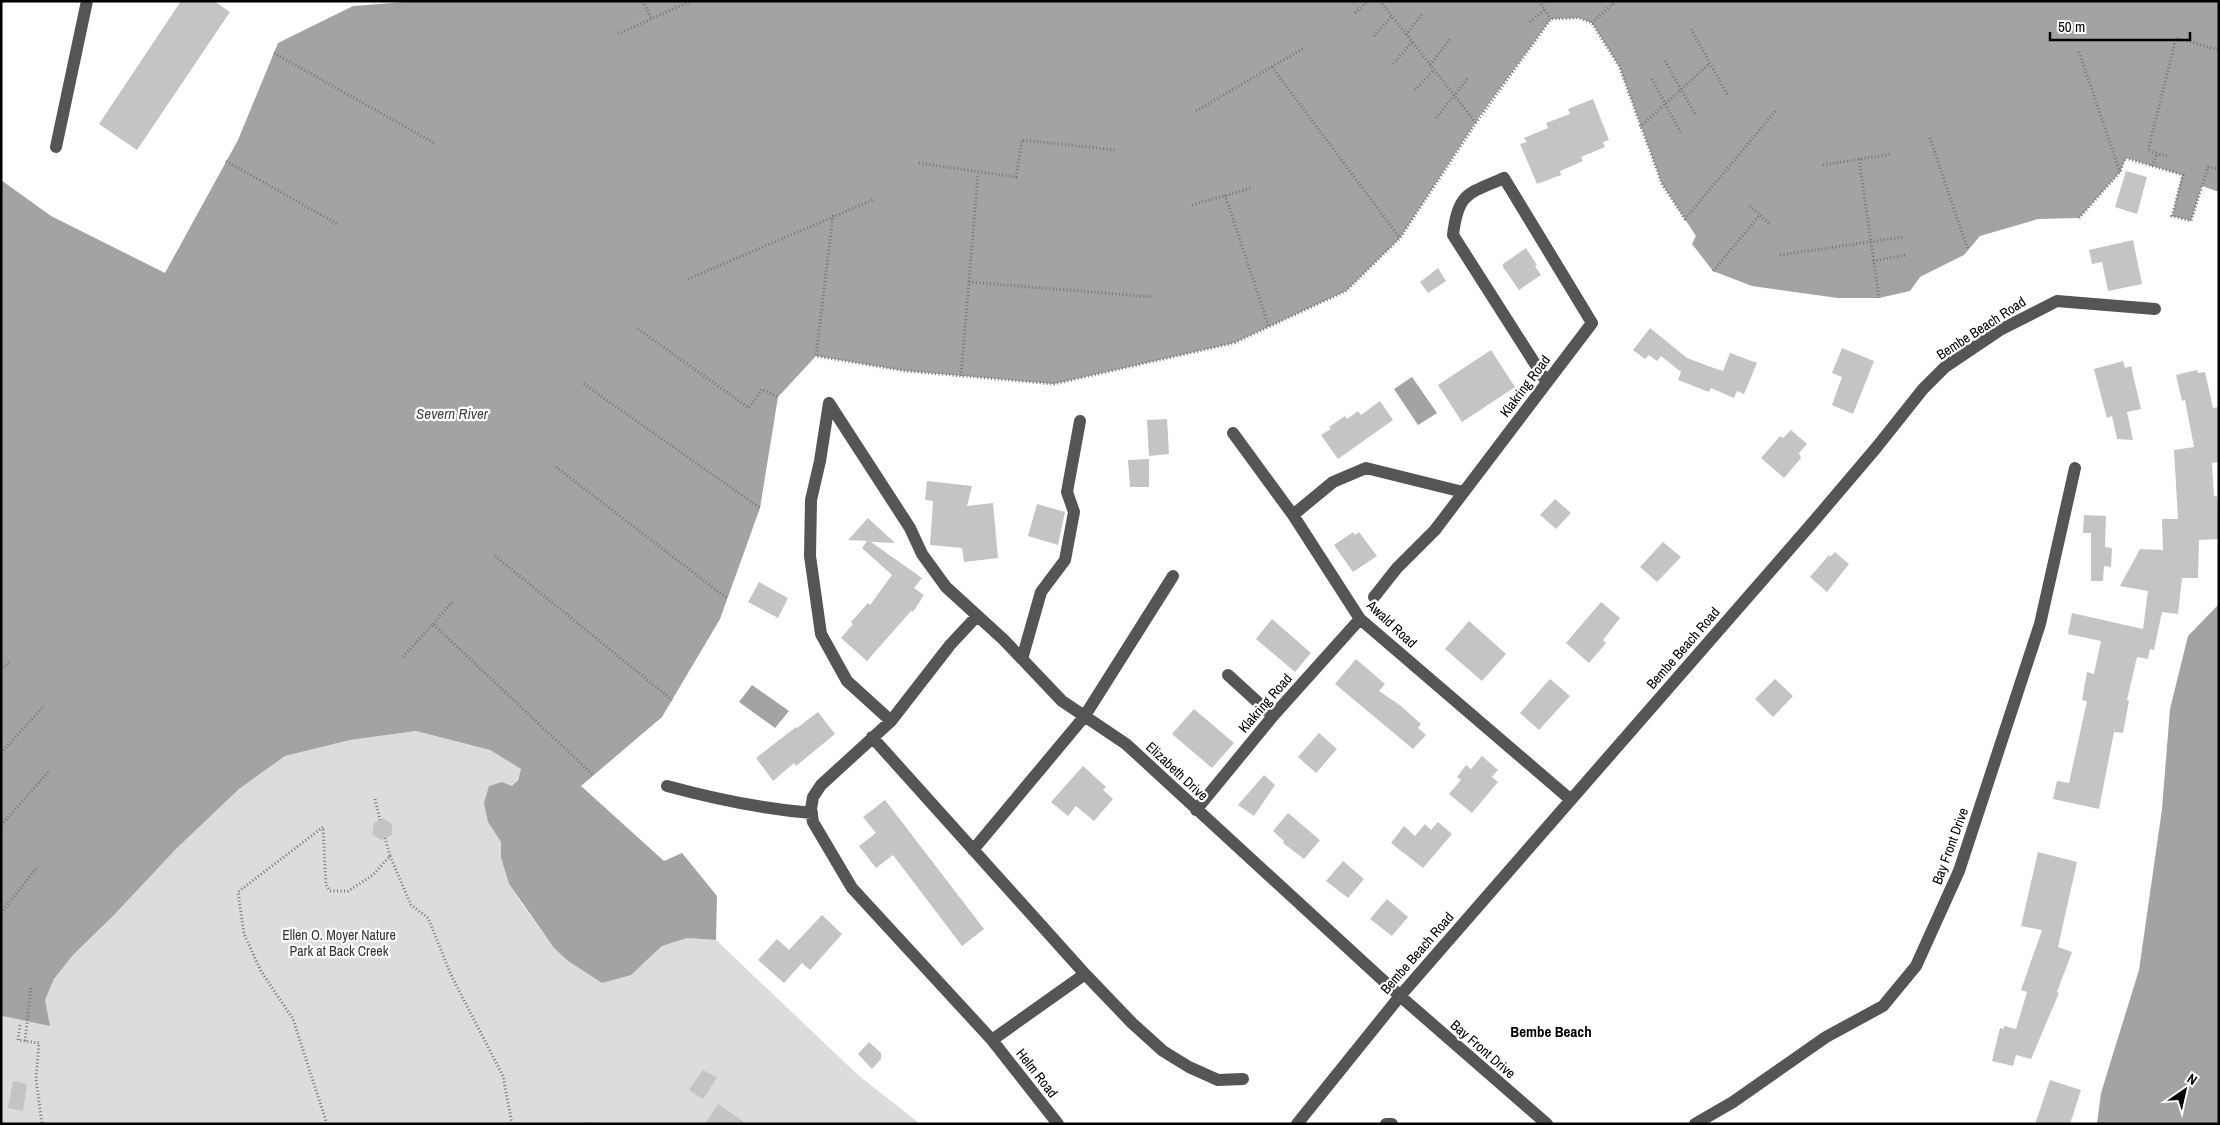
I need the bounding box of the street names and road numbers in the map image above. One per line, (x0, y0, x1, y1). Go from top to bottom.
street label: Bembe Beach Road (1933, 292, 2029, 364)
street label: Klakring Road (1496, 352, 1554, 420)
street label: Awald Road (1363, 596, 1421, 652)
street label: Bembe Beach Road (1643, 603, 1723, 693)
street label: Klakring Road (1234, 670, 1296, 736)
street label: Elizabeth Drive (1142, 738, 1212, 804)
street label: Bay Front Drive (1928, 805, 1972, 887)
street label: Bembe Beach Road (1377, 908, 1457, 998)
street label: Bay Front Drive (1447, 1016, 1519, 1082)
street label: Helm Road (1012, 1045, 1062, 1101)

